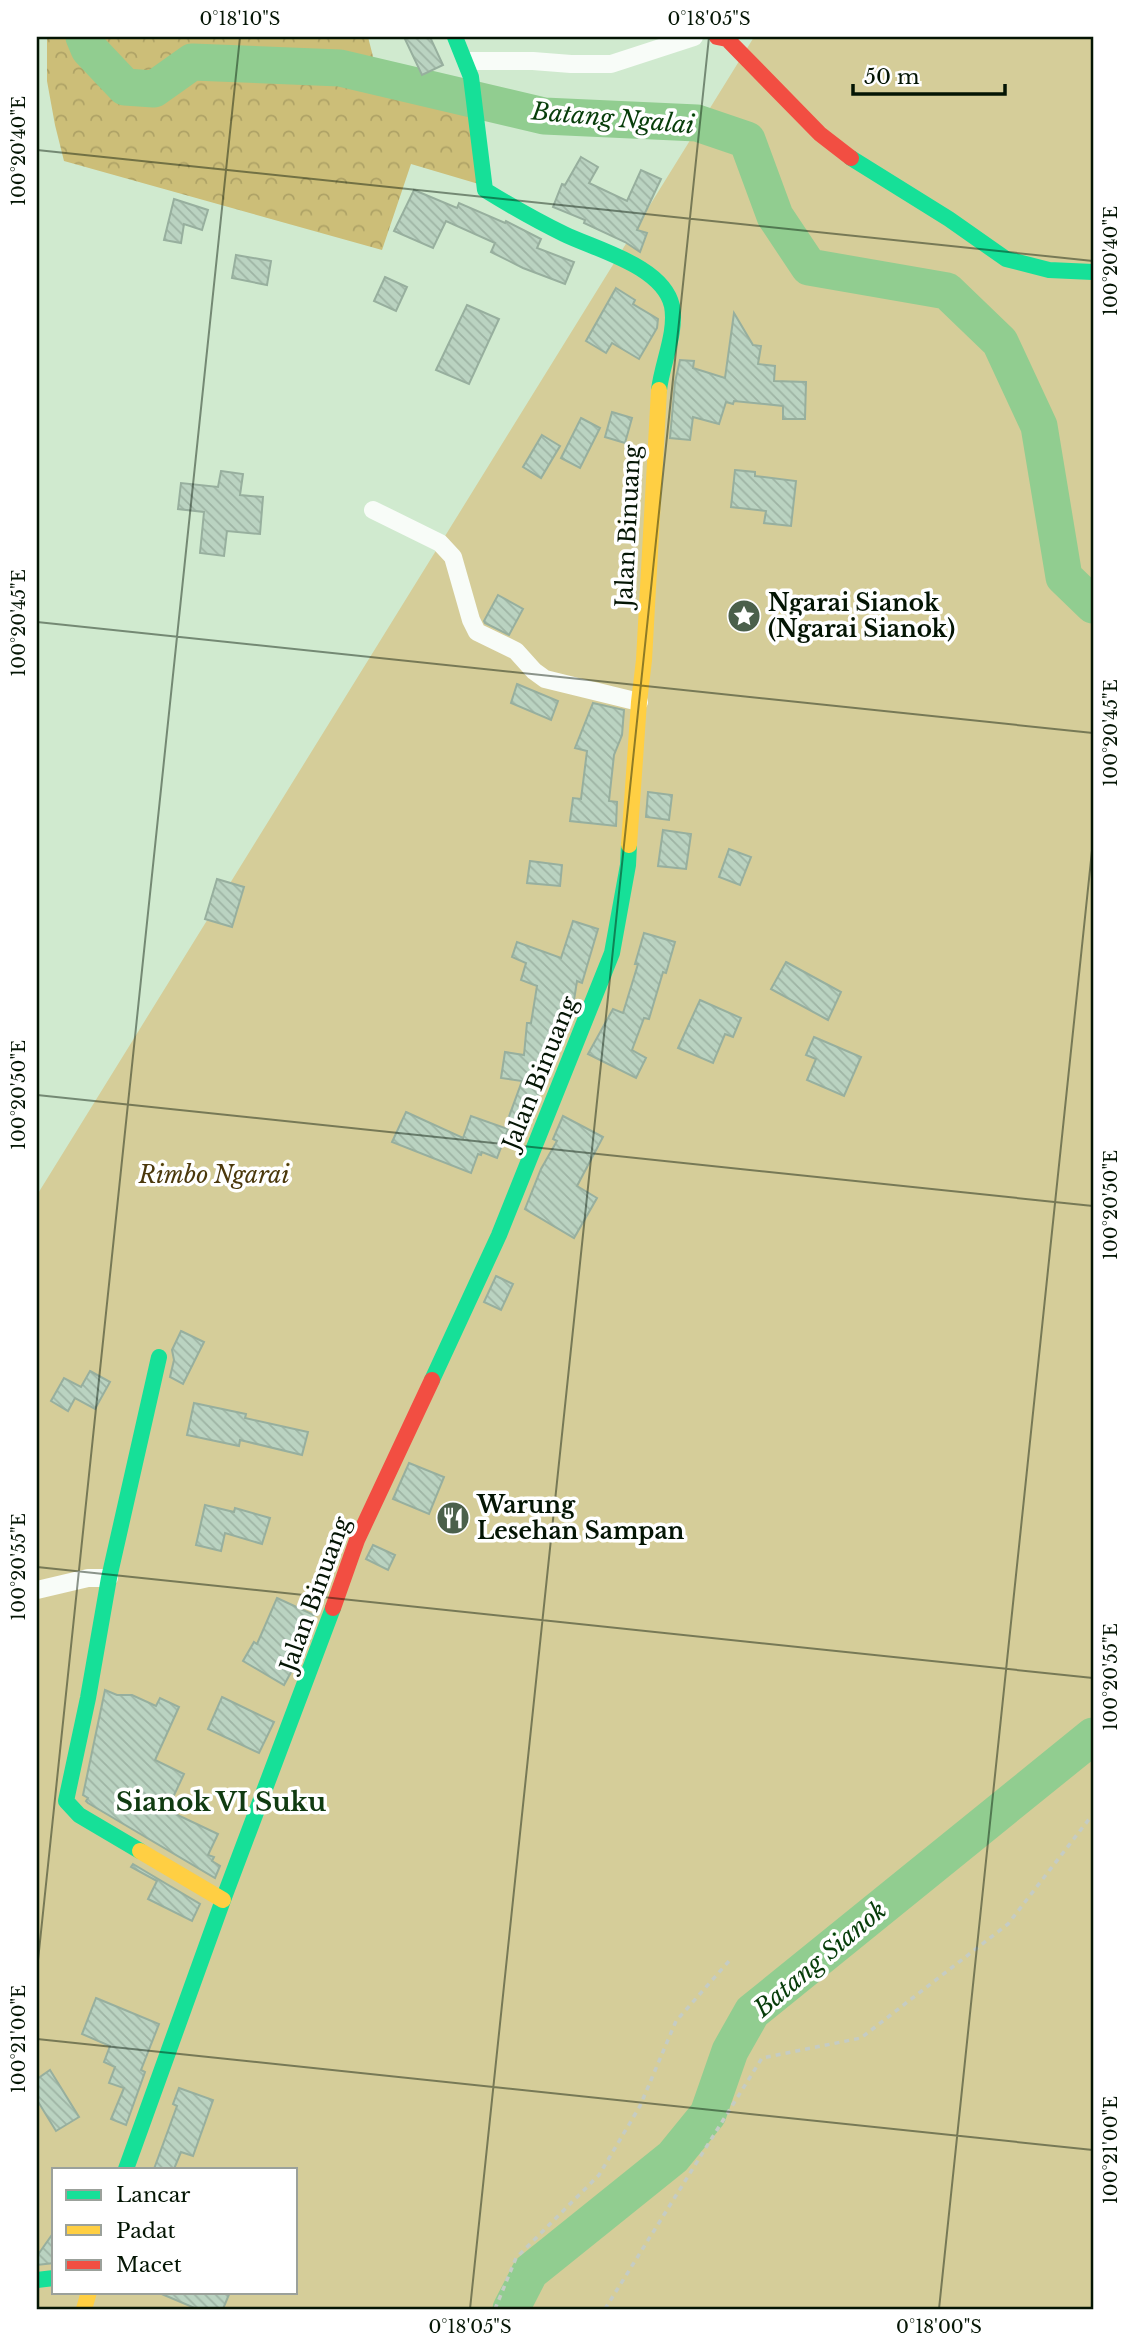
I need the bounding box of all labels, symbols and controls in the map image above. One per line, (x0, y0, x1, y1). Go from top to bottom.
text: 0°18'10"S (200, 8, 280, 30)
text: 0°18'05"S (667, 8, 751, 30)
scale bar (853, 52, 1006, 96)
text: 50 m (864, 64, 920, 90)
text: 100°20'40"E (8, 96, 30, 206)
water label: Batang Ngalai (529, 96, 696, 140)
text: 100°20'40"E (1100, 206, 1122, 316)
street label: Jalan Binuang (610, 444, 646, 611)
text: 100°20'45"E (8, 569, 30, 677)
place label: Ngarai Sianok (Ngarai Sianok) (768, 589, 955, 643)
place icon: Ngarai Sianok (Ngarai Sianok) (725, 597, 763, 635)
text: 100°20'45"E (1100, 679, 1122, 787)
street label: Jalan Binuang (495, 992, 584, 1157)
text: 100°20'50"E (8, 1040, 30, 1150)
text: 100°20'50"E (1100, 1150, 1122, 1260)
park label: Rimbo Ngarai (138, 1161, 289, 1189)
place label: Warung Lesehan Sampan (476, 1491, 685, 1545)
restaurant icon: Warung Lesehan Sampan (434, 1499, 472, 1537)
text: 100°20'55"E (8, 1513, 30, 1621)
street label: Jalan Binuang (273, 1513, 356, 1678)
text: 100°20'55"E (1100, 1623, 1122, 1731)
district label: Sianok VI Suku (116, 1786, 327, 1818)
water label: Batang Sianok (747, 1895, 892, 2023)
text: 100°21'00"E (8, 1985, 30, 2093)
text: 100°21'00"E (1100, 2096, 1122, 2204)
legend (52, 2168, 298, 2294)
text: Lancar (116, 2182, 190, 2208)
text: Padat (116, 2218, 176, 2244)
text: Macet (116, 2252, 182, 2278)
text: 0°18'05"S (428, 2316, 512, 2338)
text: 0°18'00"S (896, 2316, 982, 2338)

